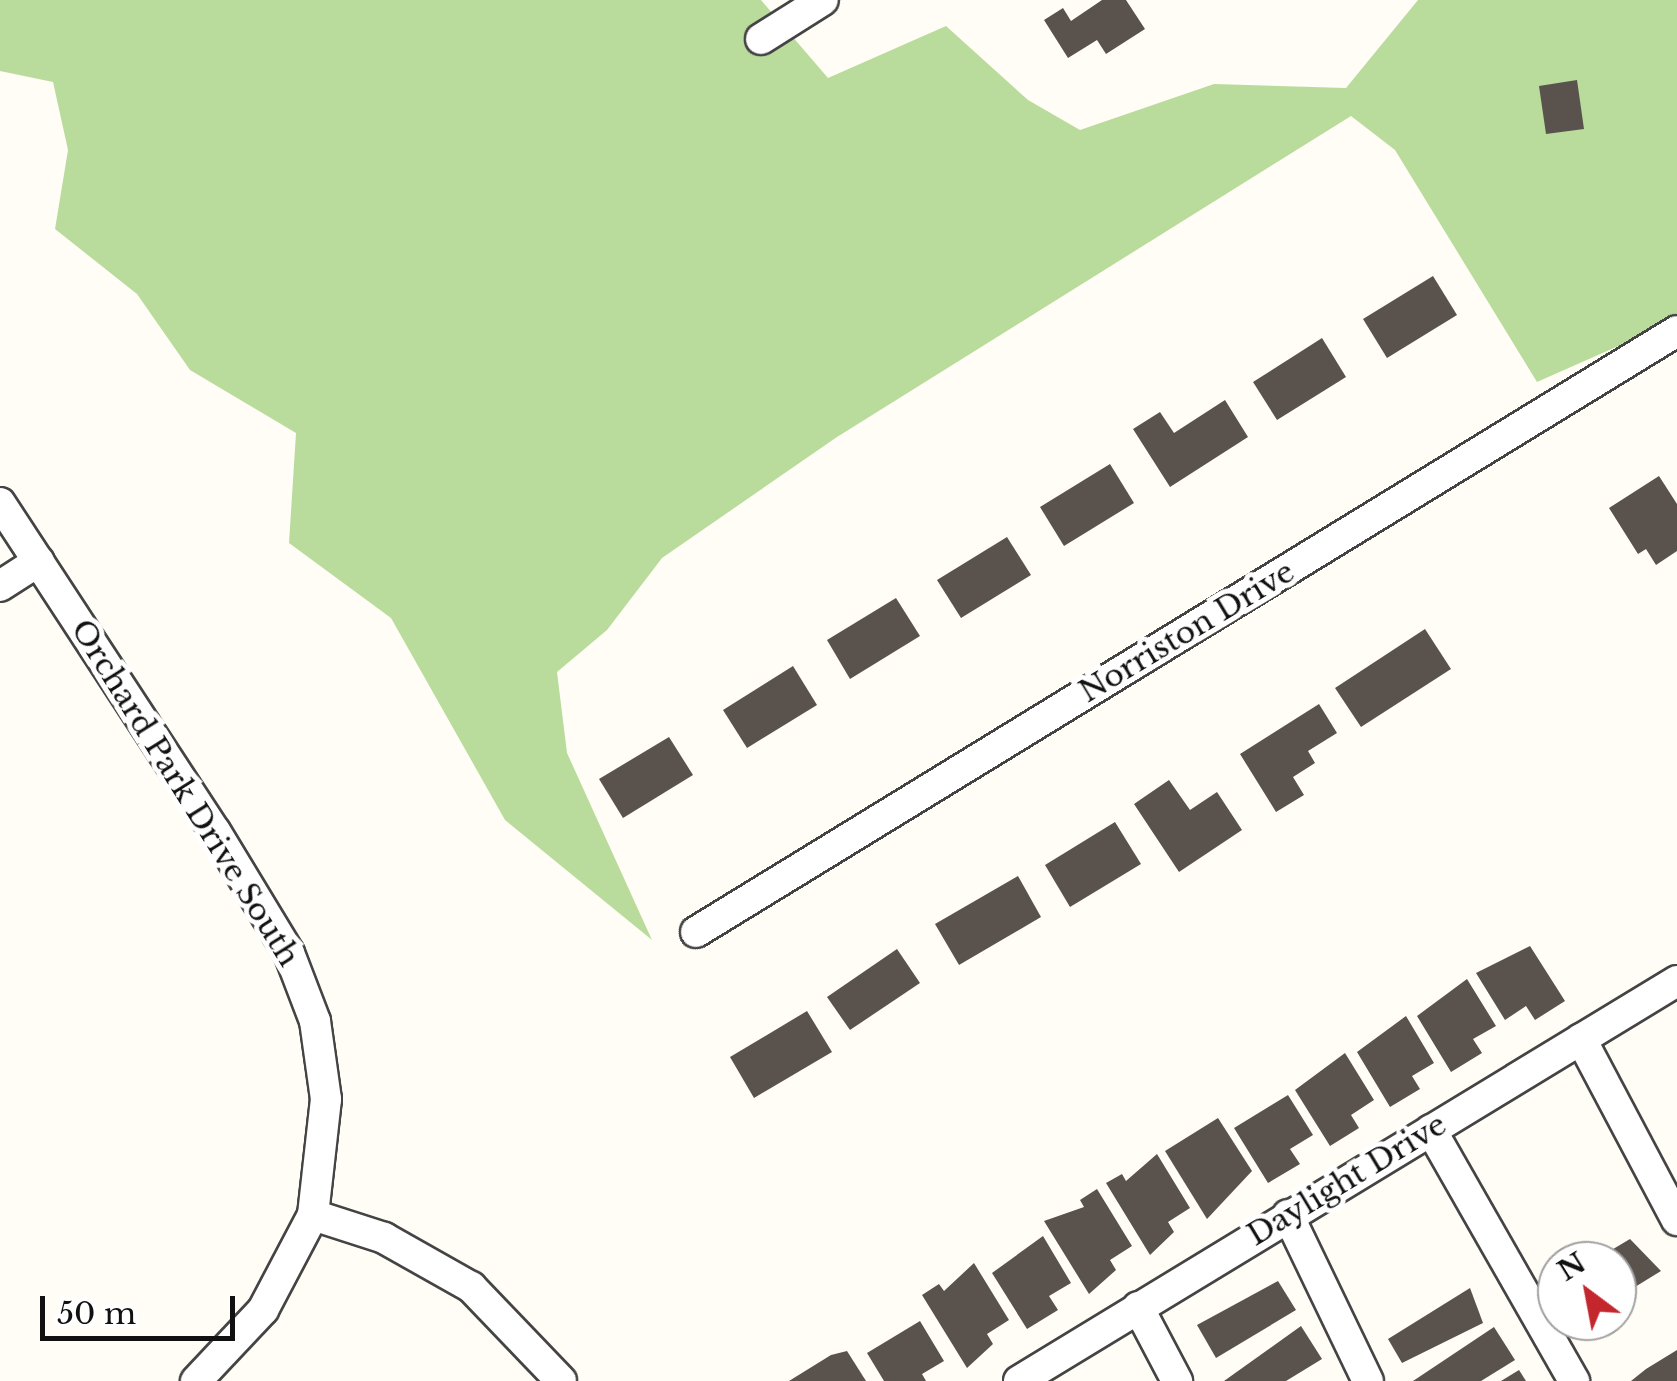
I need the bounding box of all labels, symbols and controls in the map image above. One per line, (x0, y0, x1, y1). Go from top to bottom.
street label: Norriston Drive (1073, 554, 1301, 710)
street label: Orchard Park Drive South (63, 613, 307, 973)
street label: Daylight Drive (1241, 1107, 1453, 1253)
north arrow (1537, 1241, 1637, 1341)
text: N (1551, 1245, 1592, 1289)
scale bar (45, 1276, 240, 1338)
text: 50 m (57, 1295, 136, 1332)

